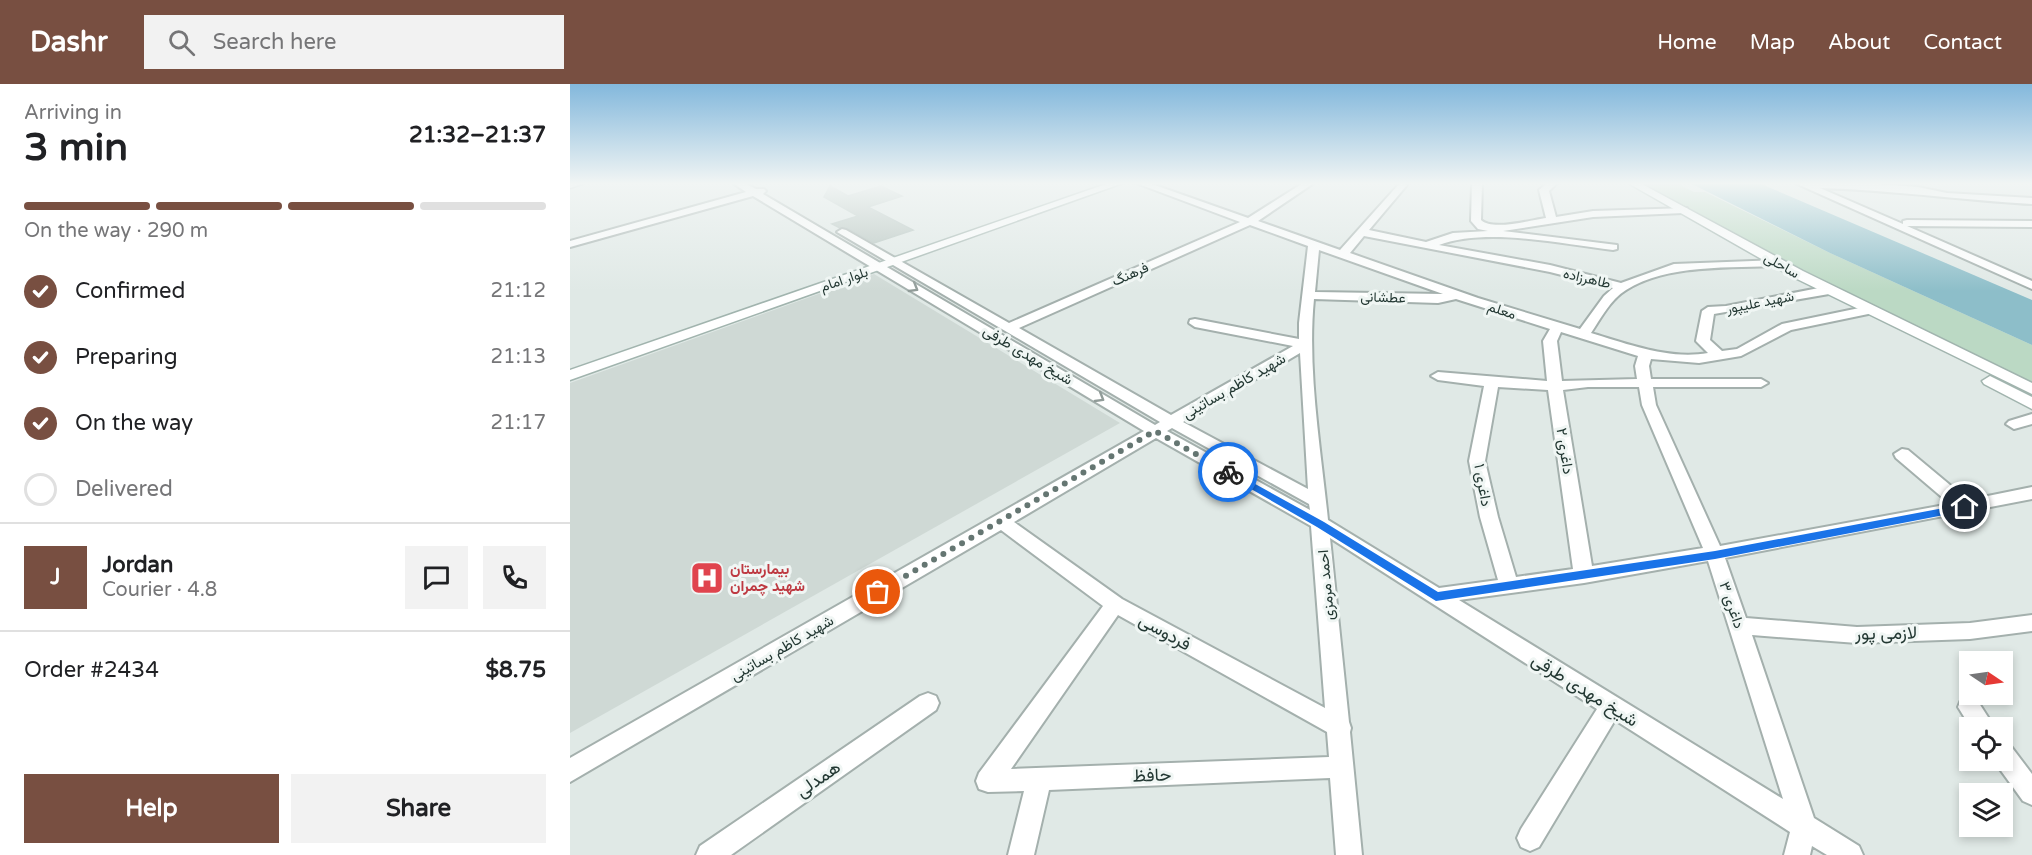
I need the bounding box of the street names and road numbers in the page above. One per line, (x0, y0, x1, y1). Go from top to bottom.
street label: ساحلی (1761, 249, 1802, 282)
street label: فرهنگ (1109, 259, 1151, 290)
street label: بلوار امام (818, 263, 870, 296)
street label: طاهرزاده (1562, 265, 1612, 292)
street label: عطشانی (1360, 288, 1406, 307)
street label: شهید علیپور (1724, 288, 1795, 319)
street label: معلم (1486, 298, 1518, 323)
street label: شیخ مهدی طرفی (979, 321, 1076, 391)
street label: شهید کاظم بساتینی (1179, 349, 1289, 424)
street label: داغری ۲ (1551, 427, 1578, 476)
street label: داغری ۱ (1469, 462, 1496, 508)
street label: احمد مرمزی (1314, 549, 1339, 621)
street label: داغری ۳ (1715, 579, 1748, 631)
street label: فردوسی (1135, 609, 1195, 655)
street label: شهید کاظم بساتینی (727, 611, 837, 686)
street label: لازمی پور (1854, 621, 1917, 646)
street label: شیخ مهدی طرقی (1527, 648, 1642, 732)
street label: همدلی (792, 756, 844, 802)
street label: حافظ (1132, 763, 1172, 787)

